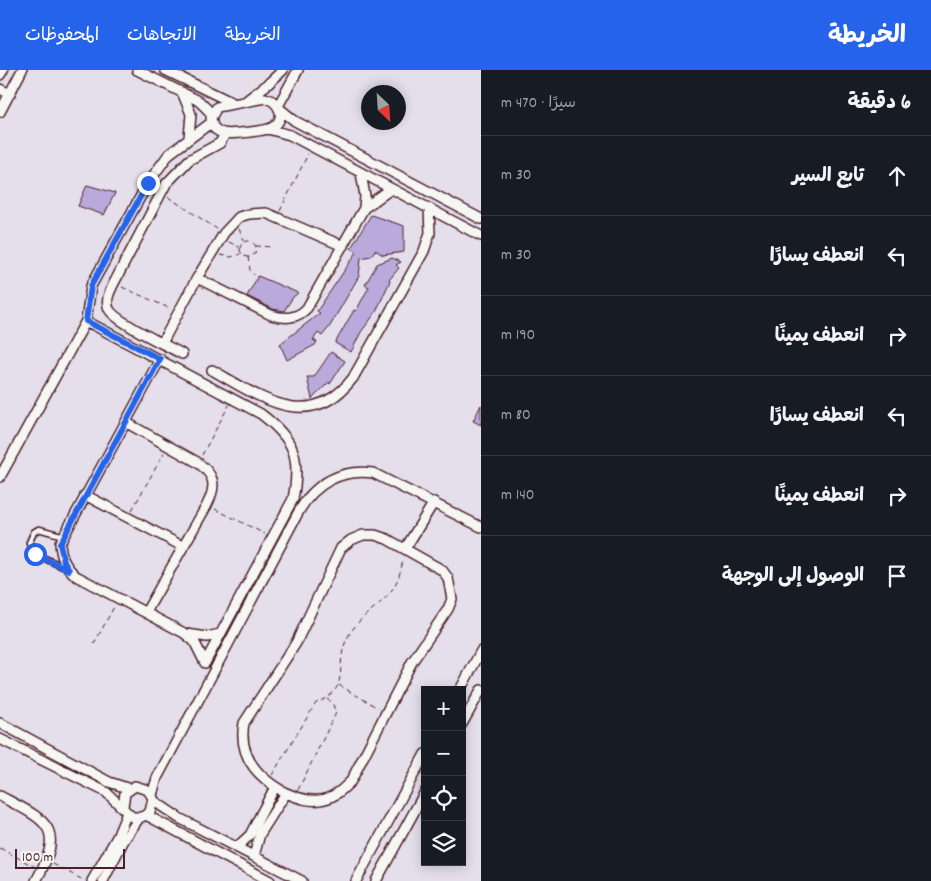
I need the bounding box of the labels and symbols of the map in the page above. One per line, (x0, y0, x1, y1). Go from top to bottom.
north arrow (361, 85, 406, 130)
route end (137, 172, 160, 195)
route start (24, 543, 47, 566)
scale bar (15, 846, 125, 869)

